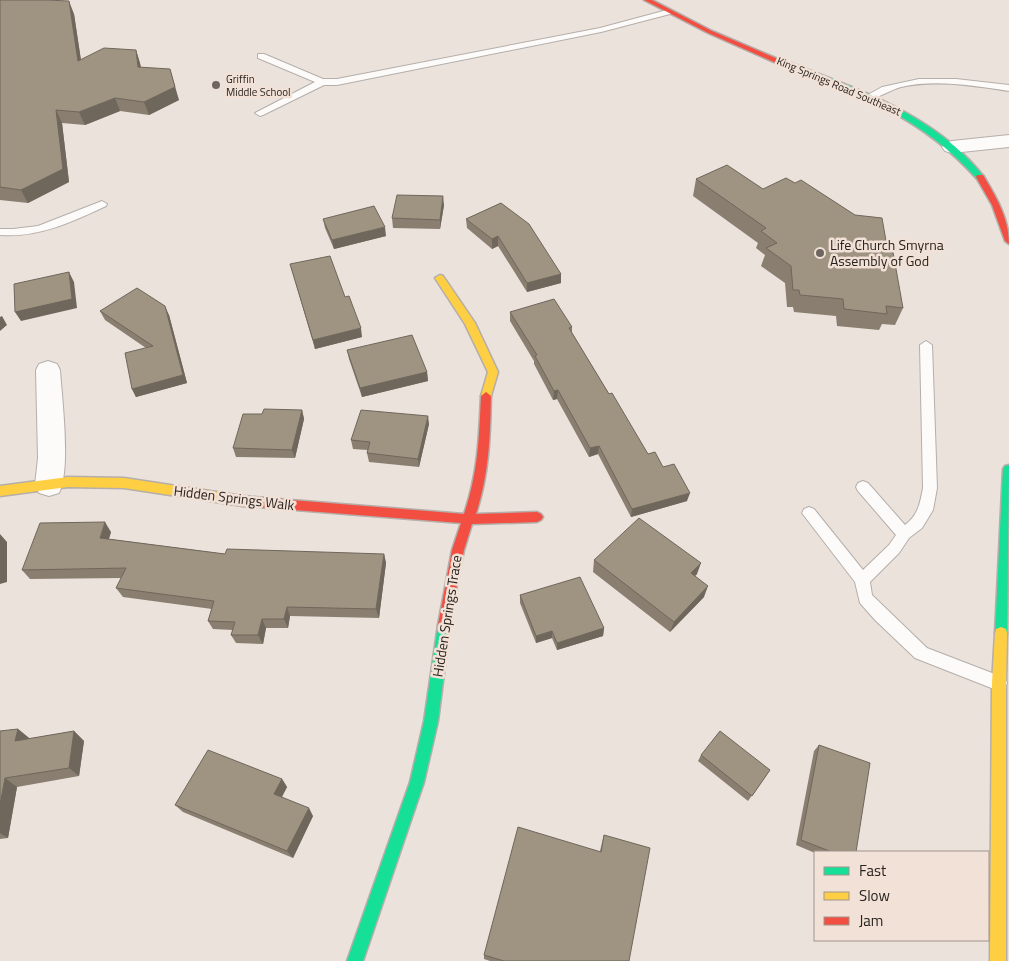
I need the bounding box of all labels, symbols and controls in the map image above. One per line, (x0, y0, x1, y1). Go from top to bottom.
street label: King Springs Road Southeast (774, 53, 904, 119)
place label: Griffin Middle School (226, 71, 291, 100)
marker: Griffin Middle School (210, 79, 222, 91)
place label: Life Church Smyrna Assembly of God (830, 234, 944, 271)
marker: Life Church Smyrna Assembly of God (814, 247, 826, 259)
street label: Hidden Springs Walk (173, 480, 296, 515)
street label: Hidden Springs Trace (426, 553, 467, 678)
legend (814, 851, 989, 941)
text: Fast (859, 859, 887, 882)
text: Slow (859, 884, 890, 907)
text: Jam (859, 909, 883, 932)

